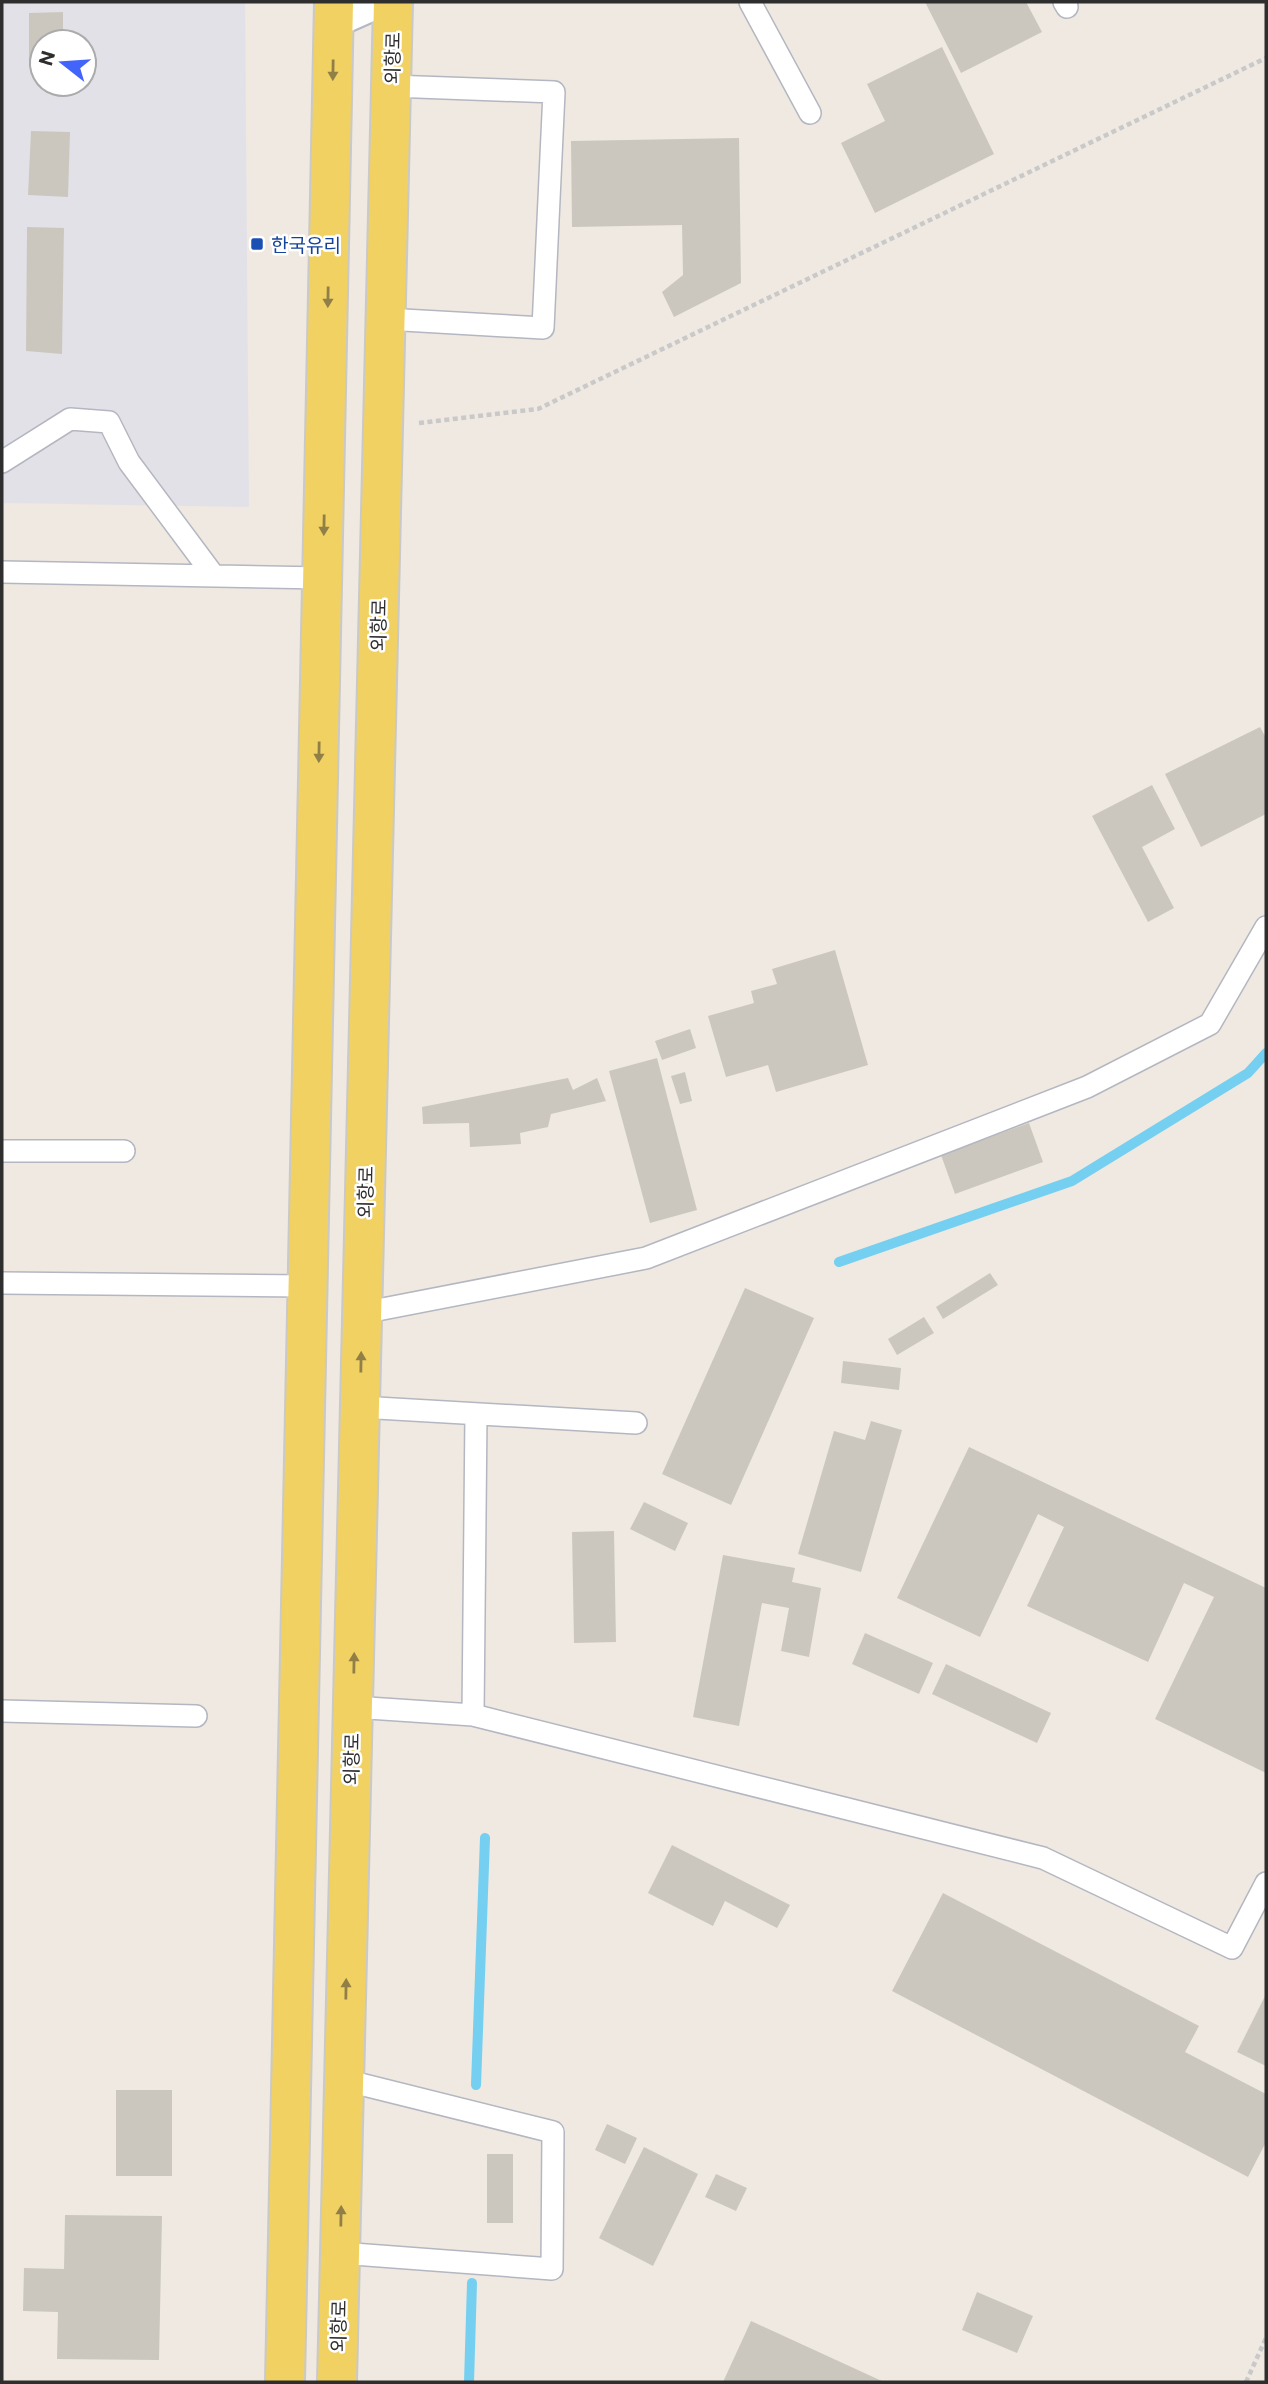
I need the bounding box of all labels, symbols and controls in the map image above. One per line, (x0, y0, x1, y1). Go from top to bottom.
north arrow (28, 28, 98, 98)
street label: 외항로 (380, 32, 404, 84)
text: N (33, 48, 59, 68)
one-way arrow (327, 59, 339, 81)
place label: 한국유리 (271, 233, 341, 256)
marker: 한국유리 (249, 236, 265, 252)
one-way arrow (322, 287, 334, 309)
one-way arrow (318, 514, 329, 536)
street label: 외항로 (366, 599, 390, 651)
one-way arrow (313, 742, 324, 764)
street label: 외항로 (353, 1166, 377, 1218)
one-way arrow (355, 1351, 367, 1373)
one-way arrow (348, 1652, 359, 1674)
street label: 외항로 (339, 1733, 363, 1785)
one-way arrow (340, 1977, 352, 1999)
one-way arrow (335, 2205, 346, 2227)
street label: 외항로 (326, 2300, 350, 2352)

